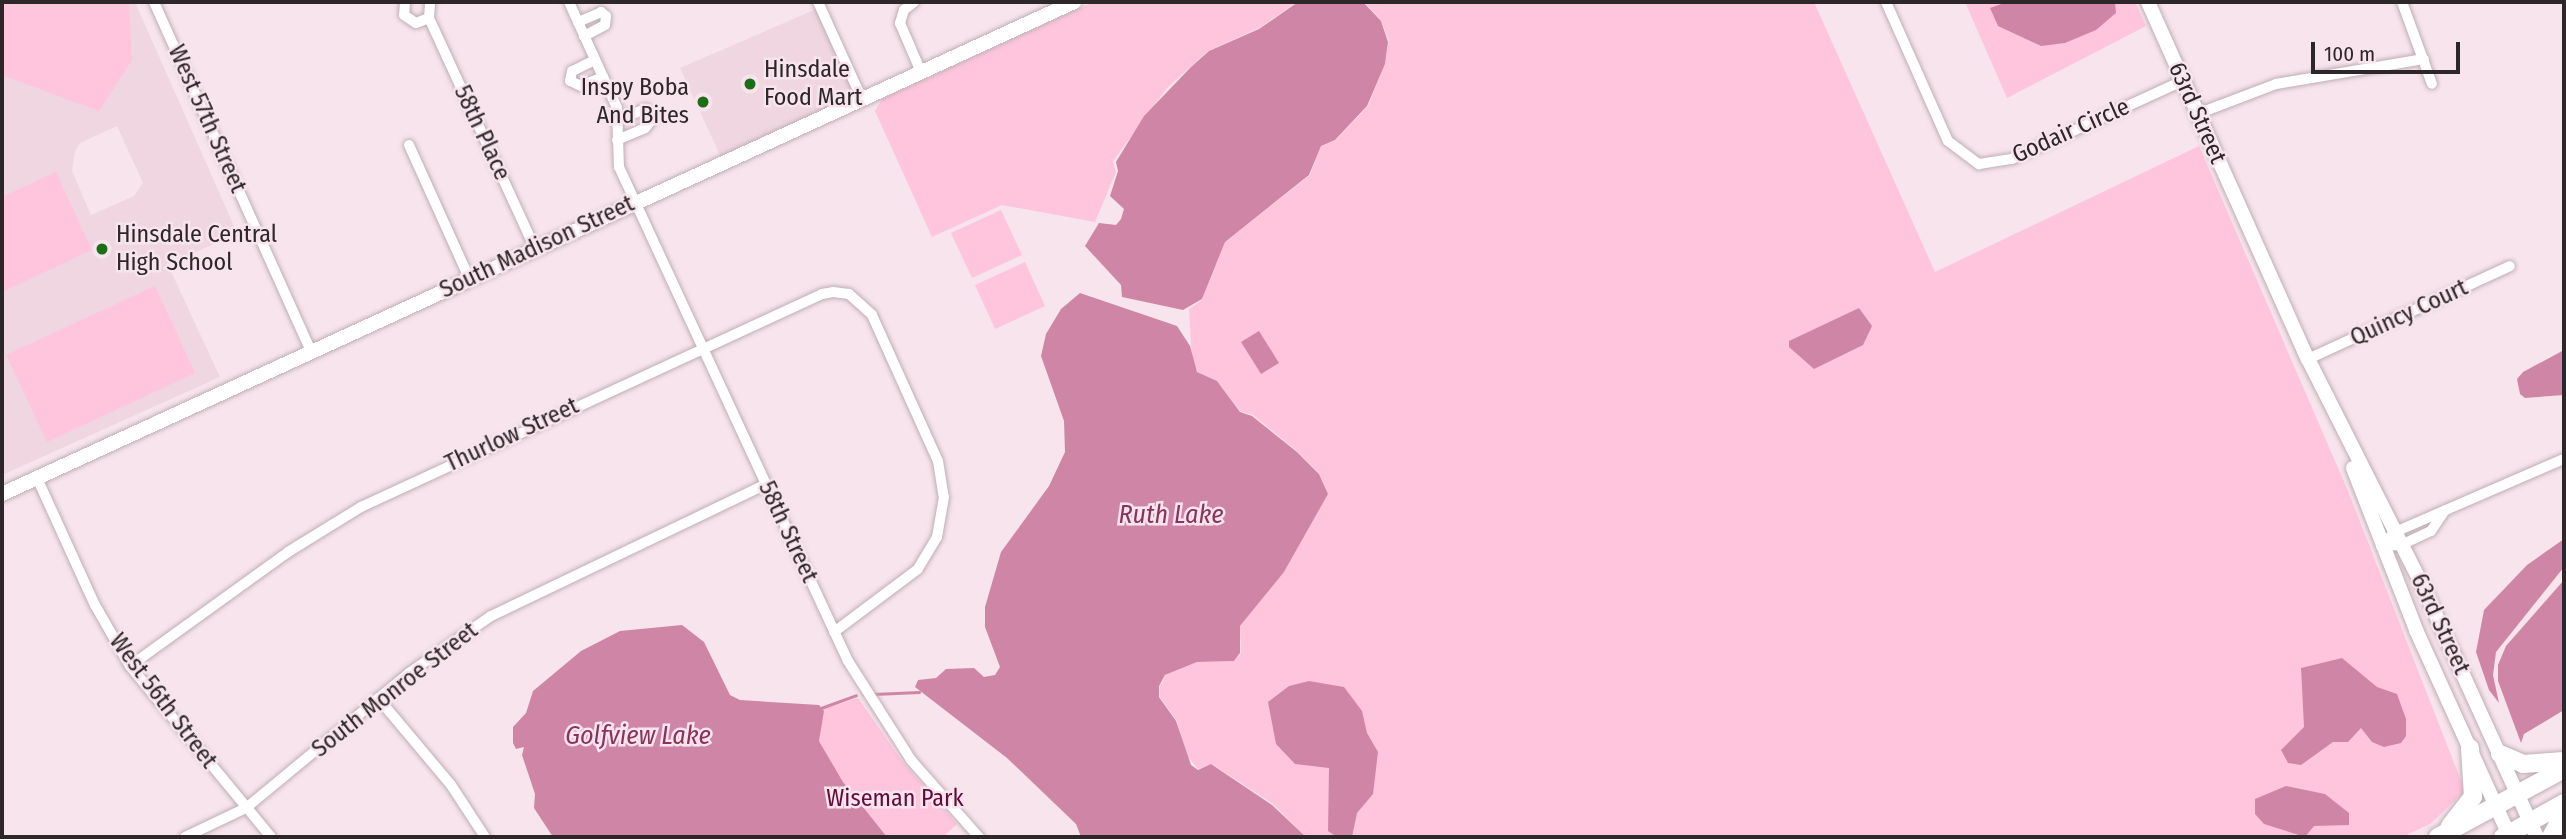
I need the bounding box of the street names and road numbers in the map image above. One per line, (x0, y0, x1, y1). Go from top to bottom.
street label: West 57th Street (162, 41, 252, 197)
street label: 63rd Street (2162, 58, 2232, 168)
street label: 58th Place (448, 81, 516, 185)
street label: Godair Circle (2008, 92, 2134, 170)
street label: South Madison Street (435, 189, 639, 305)
street label: Quincy Court (2346, 273, 2472, 353)
street label: Thurlow Street (441, 392, 583, 478)
street label: 58th Street (752, 477, 824, 587)
street label: 63rd Street (2404, 569, 2476, 679)
street label: South Monroe Street (306, 616, 484, 764)
street label: West 56th Street (103, 628, 223, 774)

